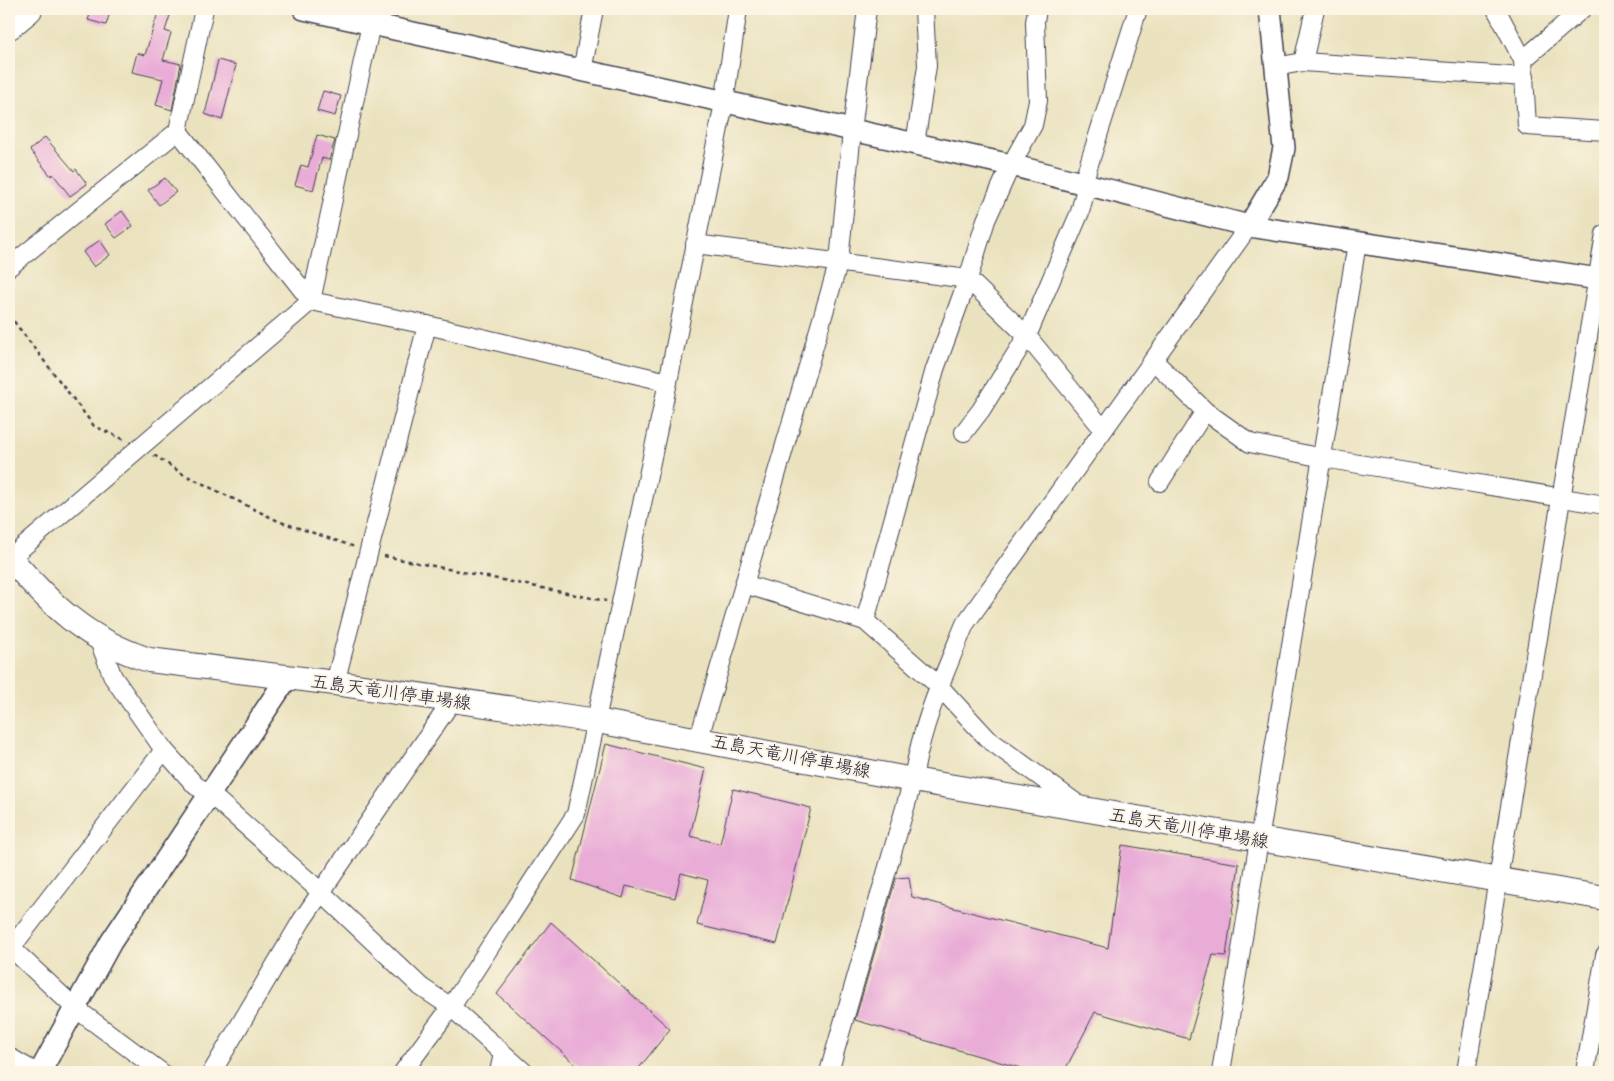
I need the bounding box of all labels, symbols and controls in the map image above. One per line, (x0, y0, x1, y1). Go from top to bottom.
street label: 五島天竜川停車場線 (309, 670, 473, 714)
street label: 五島天竜川停車場線 (709, 730, 873, 782)
street label: 五島天竜川停車場線 (1107, 803, 1271, 853)

